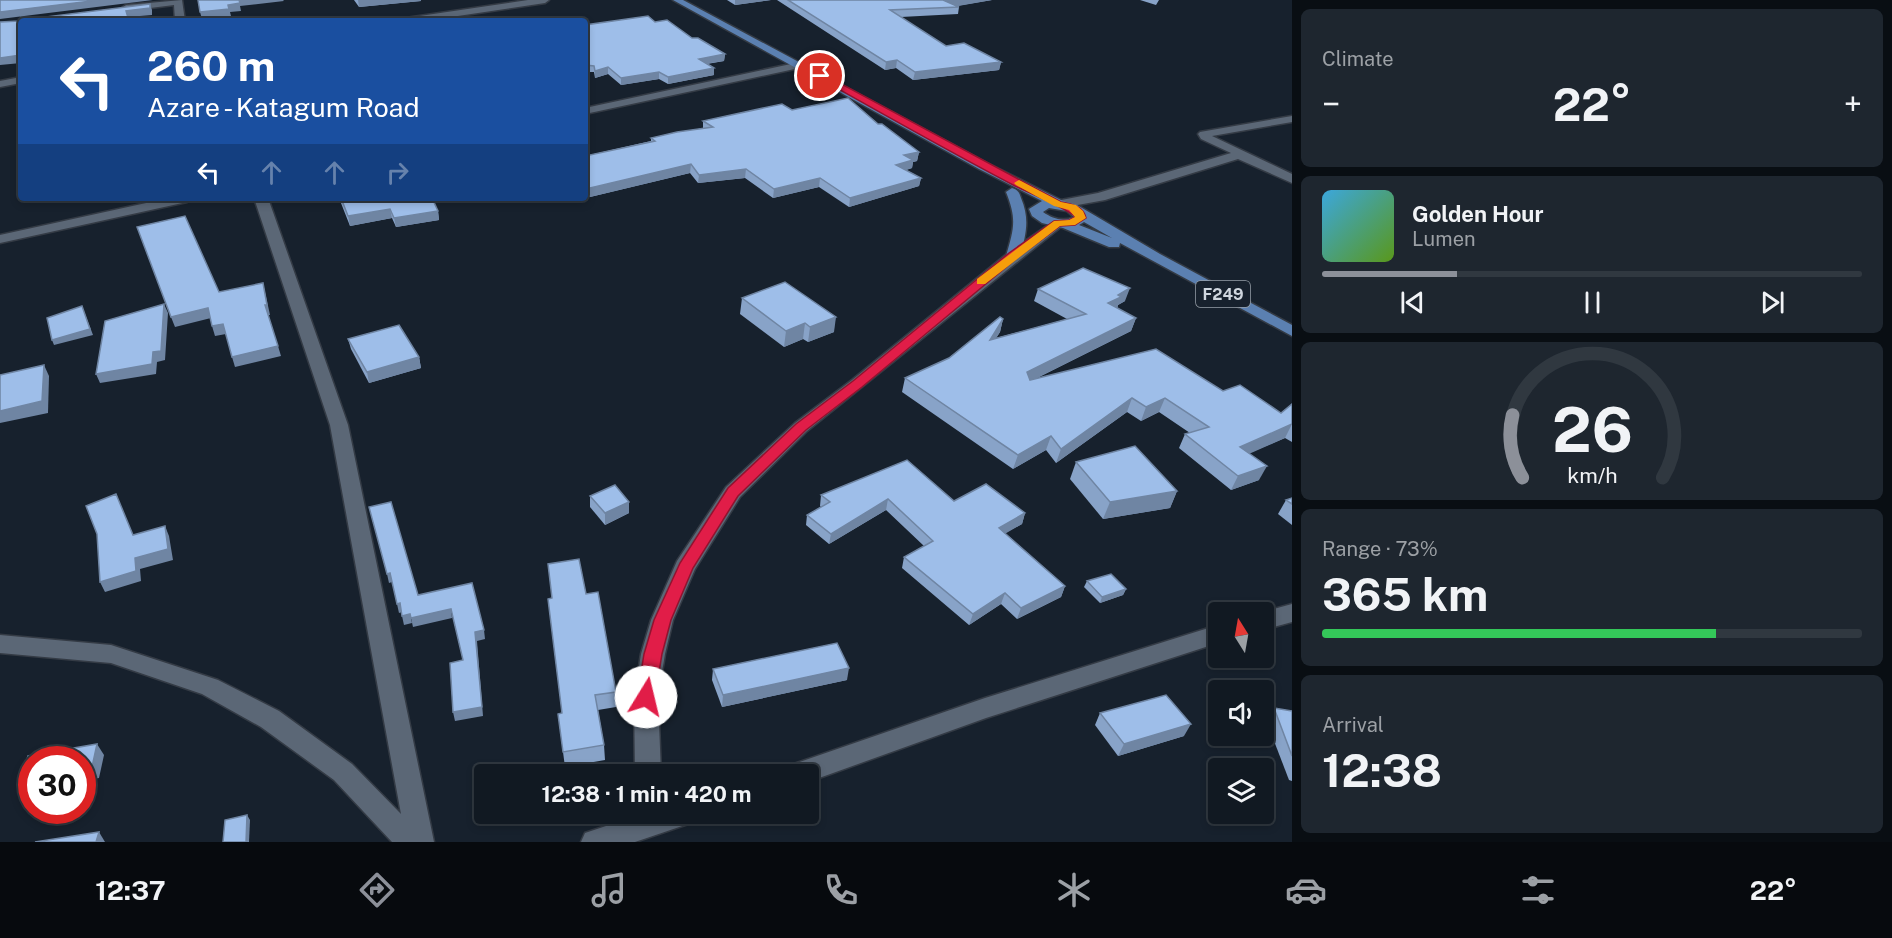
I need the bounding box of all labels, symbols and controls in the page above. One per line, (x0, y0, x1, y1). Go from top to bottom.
text: 260 m (147, 41, 275, 90)
icon: left (48, 42, 126, 120)
text: Climate (1322, 47, 1394, 71)
pin (794, 50, 845, 101)
icon: arrive (803, 59, 836, 92)
text: 22° (1553, 78, 1631, 131)
text: − (1322, 85, 1340, 123)
text: + (1844, 85, 1862, 123)
text: Azare - Katagum Road (147, 91, 420, 123)
icon: left (192, 156, 225, 189)
icon: ahead (255, 156, 288, 189)
icon: ahead (318, 156, 351, 189)
icon: right (381, 156, 414, 189)
text: Golden Hour (1412, 201, 1543, 227)
text: Lumen (1412, 227, 1476, 251)
road number: F249 (1196, 281, 1250, 307)
icon: previous (1396, 286, 1429, 319)
icon: pause (1576, 286, 1609, 319)
icon: next (1756, 286, 1789, 319)
text: 26 (1552, 393, 1632, 466)
text: km/h (1567, 463, 1617, 488)
text: Range · 73% (1322, 537, 1438, 561)
text: 365 km (1322, 568, 1488, 621)
north arrow (1208, 602, 1274, 668)
map controls (1208, 602, 1274, 824)
position arrow (614, 665, 678, 729)
button: sound (1208, 680, 1274, 746)
text: Arrival (1322, 713, 1384, 737)
text: 12:38 (1322, 744, 1442, 797)
speed limit sign: 30 (18, 746, 96, 824)
button: layers (1208, 758, 1274, 824)
text: 12:38 · 1 min · 420 m (541, 781, 752, 807)
icon: directions (356, 869, 398, 911)
icon: music (588, 869, 630, 911)
icon: phone (820, 869, 862, 911)
icon: climate (1053, 869, 1095, 911)
icon: car (1285, 869, 1327, 911)
icon: filters (1517, 869, 1559, 911)
text: 12:37 (95, 874, 166, 906)
text: 22° (1750, 874, 1797, 906)

